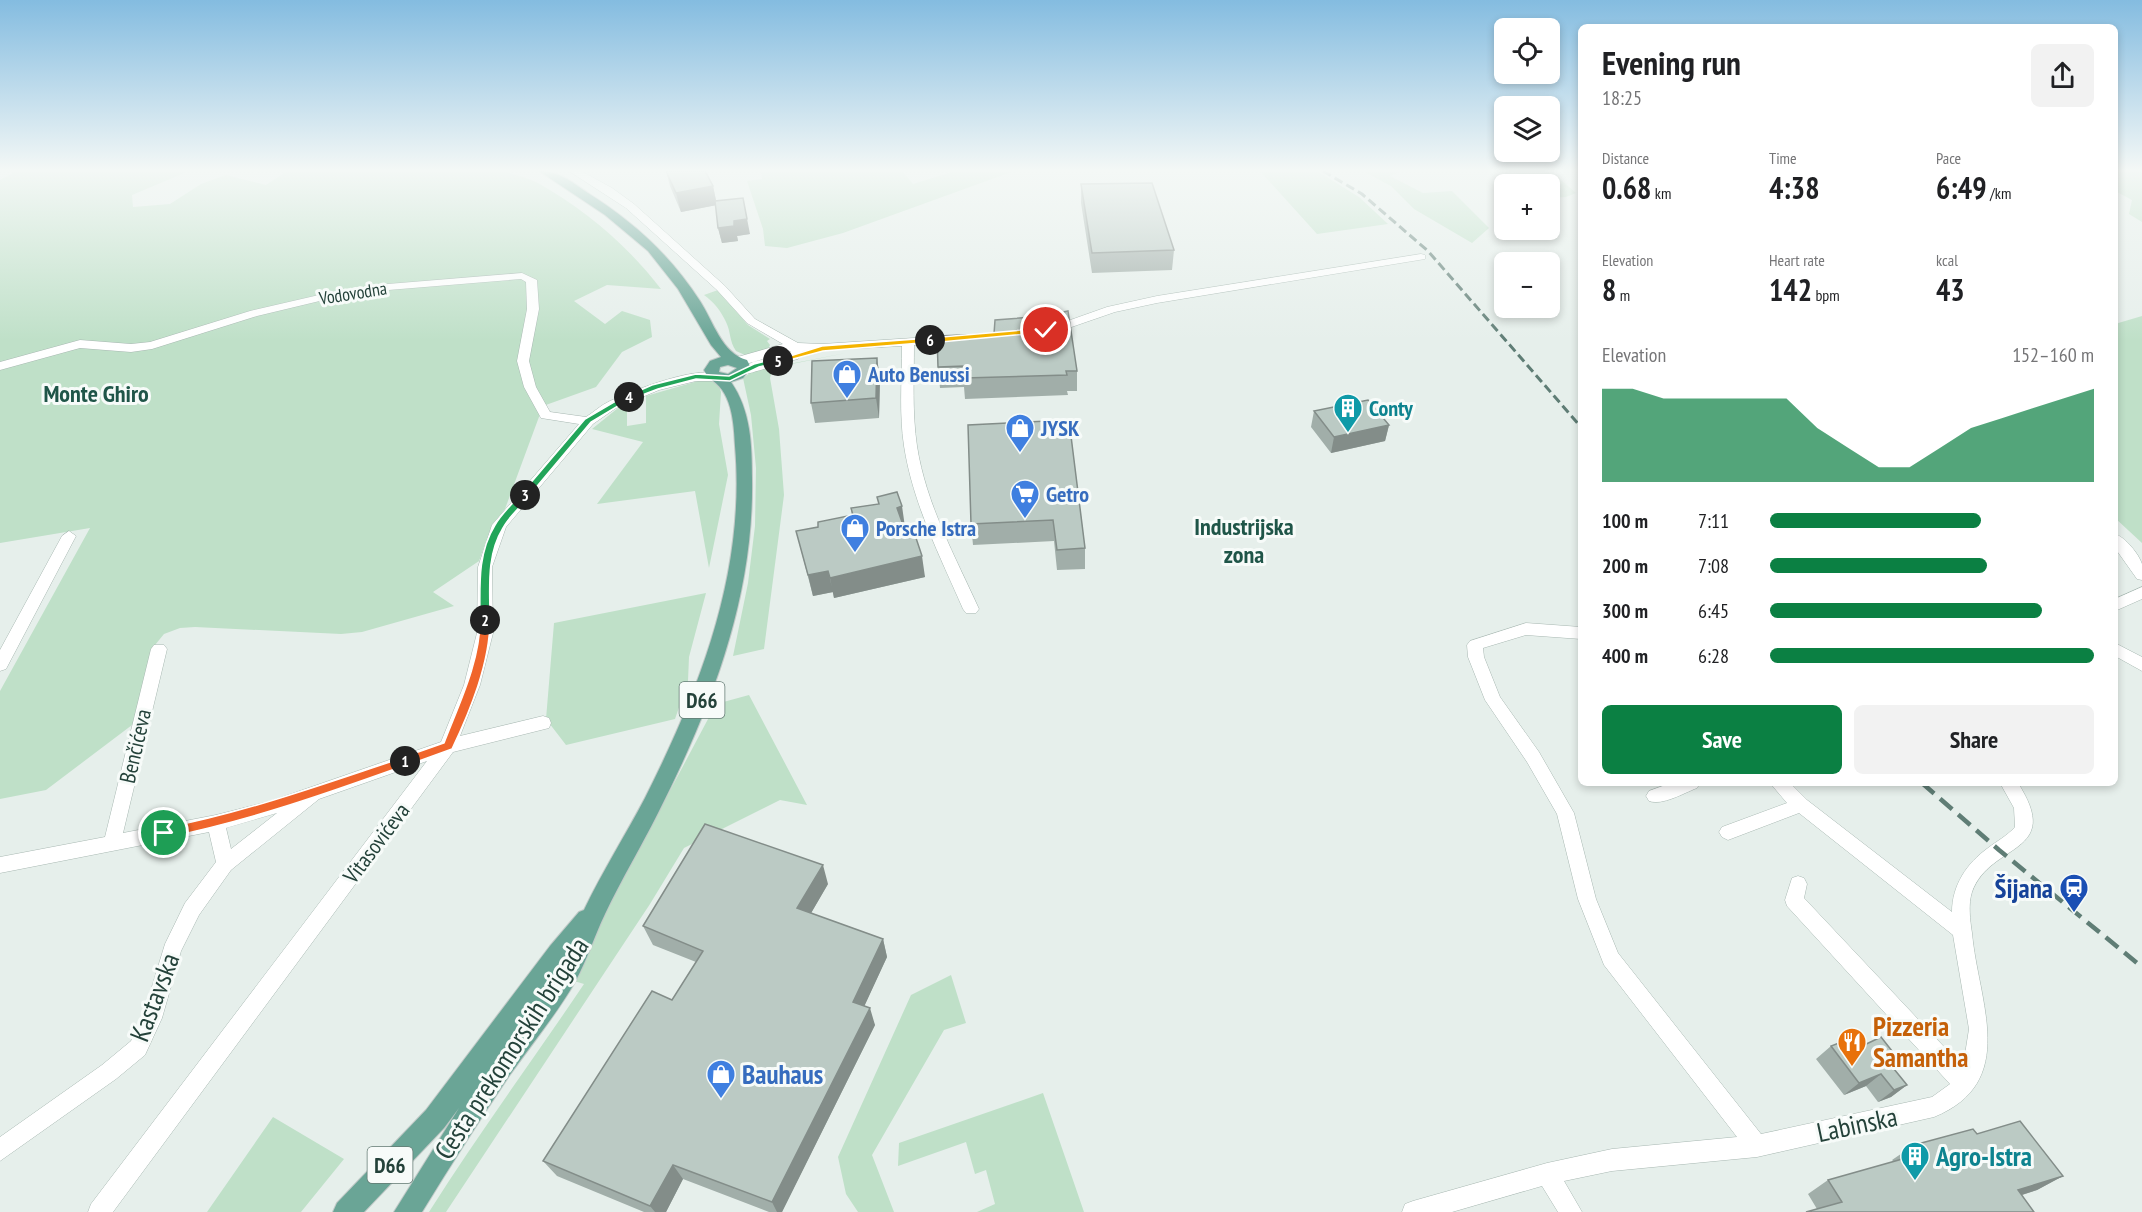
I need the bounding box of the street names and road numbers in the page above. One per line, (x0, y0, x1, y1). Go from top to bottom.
street label: Vodovodna (316, 276, 389, 310)
road number: D66 (680, 682, 724, 718)
street label: Benčićeva (113, 706, 157, 786)
street label: Vitasovićeva (336, 797, 415, 890)
street label: Cesta prekomorskih brigada (427, 931, 595, 1165)
street label: Kastavska (122, 948, 186, 1046)
street label: Labinska (1814, 1099, 1900, 1149)
road number: D66 (368, 1147, 412, 1183)

